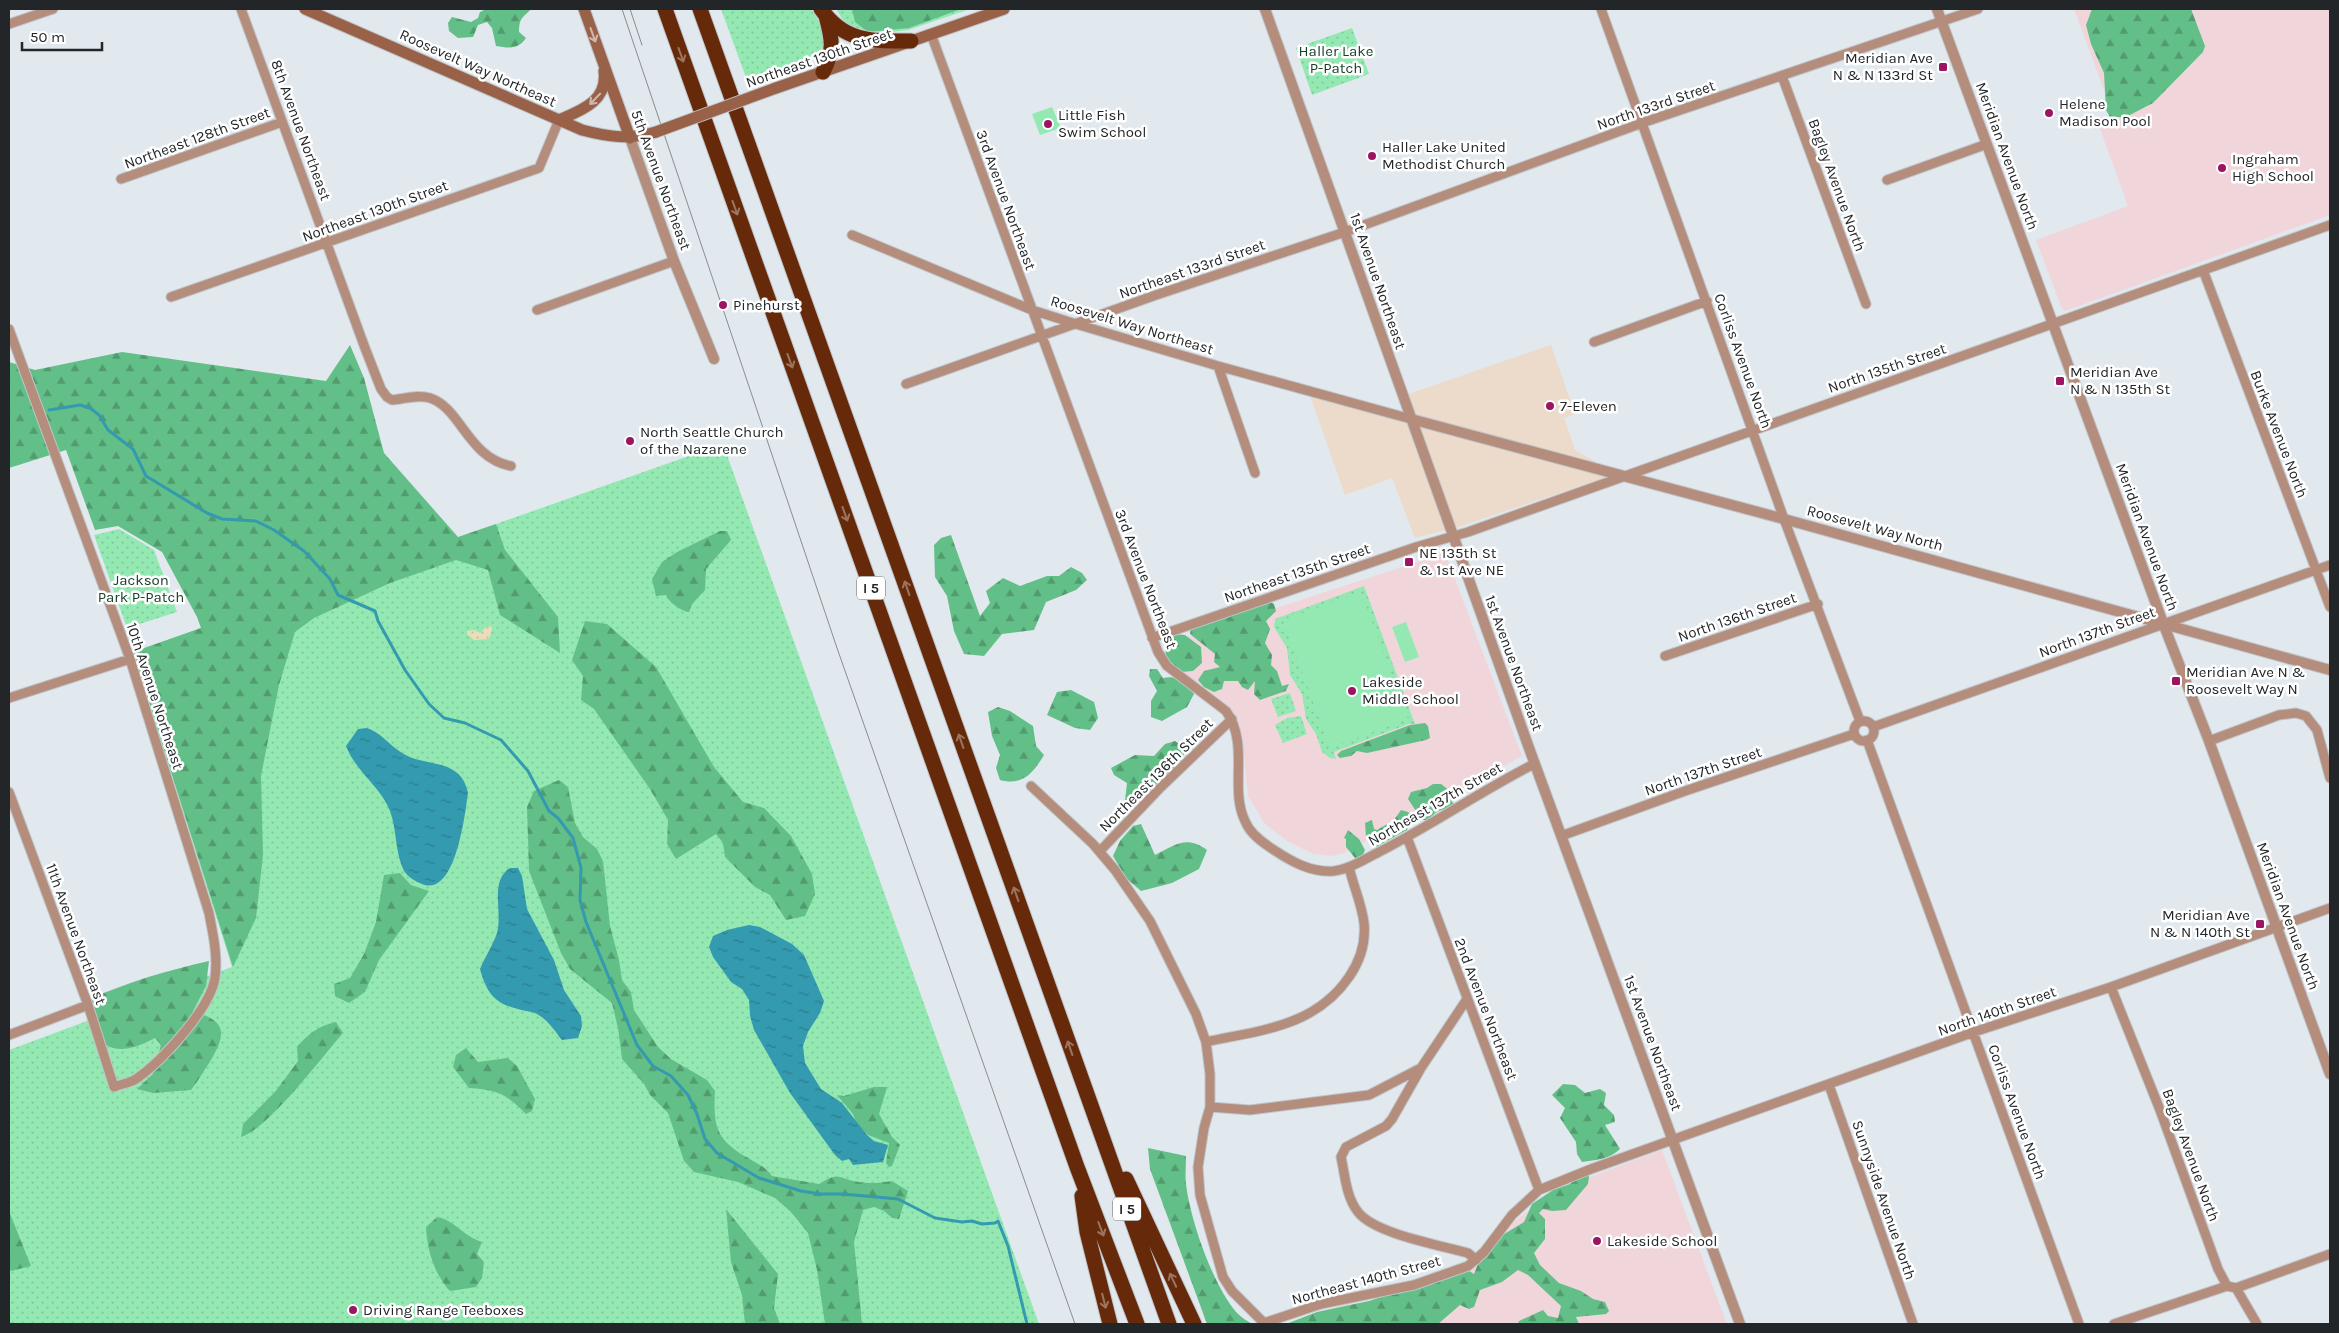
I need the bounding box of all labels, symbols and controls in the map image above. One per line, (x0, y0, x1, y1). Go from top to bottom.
scale bar (22, 20, 102, 52)
street label: Northeast 130th Street (743, 24, 895, 92)
street label: Roosevelt Way Northeast (397, 25, 559, 111)
one-way arrow (589, 26, 598, 42)
text: 50 m (30, 28, 65, 46)
park label: Haller Lake P-Patch (1299, 42, 1373, 77)
one-way arrow (677, 46, 686, 62)
place label: Meridian Ave N & N 133rd St (1833, 49, 1933, 84)
street label: 8th Avenue Northeast (267, 57, 335, 203)
marker: Meridian Ave N & N 133rd St (1937, 61, 1949, 73)
street label: North 133rd Street (1595, 76, 1718, 134)
street label: Meridian Avenue North (1972, 80, 2042, 232)
one-way arrow (589, 93, 601, 105)
place label: Helene Madison Pool (2059, 95, 2151, 130)
street label: Northeast 128th Street (122, 103, 273, 173)
place label: Little Fish Swim School (1058, 106, 1146, 141)
marker: Helene Madison Pool (2043, 107, 2055, 119)
street label: 5th Avenue Northeast (627, 108, 695, 253)
street label: Bagley Avenue North (1805, 116, 1869, 254)
marker: Little Fish Swim School (1042, 118, 1054, 130)
street label: 3rd Avenue Northeast (972, 128, 1040, 273)
place label: Haller Lake United Methodist Church (1382, 138, 1506, 173)
marker: Haller Lake United Methodist Church (1366, 150, 1378, 162)
place label: Ingraham High School (2232, 150, 2314, 185)
marker: Ingraham High School (2216, 162, 2228, 174)
street label: Northeast 130th Street (300, 176, 451, 246)
one-way arrow (731, 199, 741, 215)
street label: 1st Avenue Northeast (1346, 210, 1410, 352)
street label: Northeast 133rd Street (1117, 235, 1268, 302)
street label: Corliss Avenue North (1710, 291, 1776, 431)
street label: Roosevelt Way Northeast (1048, 292, 1216, 359)
place label: Pinehurst (733, 296, 800, 314)
marker: Pinehurst (717, 299, 729, 311)
street label: North 135th Street (1826, 339, 1949, 397)
one-way arrow (786, 353, 795, 368)
place label: Meridian Ave N & N 135th St (2070, 363, 2171, 398)
street label: Burke Avenue North (2246, 368, 2312, 500)
marker: Meridian Ave N & N 135th St (2054, 375, 2066, 387)
place label: 7-Eleven (1560, 397, 1617, 415)
marker: 7-Eleven (1544, 400, 1556, 412)
place label: North Seattle Church of the Nazarene (640, 423, 783, 458)
marker: North Seattle Church of the Nazarene (624, 435, 636, 447)
street label: Meridian Avenue North (2112, 461, 2182, 613)
street label: Roosevelt Way North (1805, 501, 1945, 555)
one-way arrow (841, 506, 850, 521)
street label: 3rd Avenue Northeast (1111, 507, 1181, 652)
street label: Northeast 135th Street (1222, 539, 1373, 606)
place label: NE 135th St & 1st Ave NE (1419, 544, 1504, 579)
marker: NE 135th St & 1st Ave NE (1403, 556, 1415, 568)
park label: Jackson Park P-Patch (98, 571, 184, 606)
road number: I 5 (857, 576, 885, 600)
one-way arrow (902, 581, 911, 596)
street label: North 136th Street (1675, 588, 1799, 646)
street label: 1st Avenue Northeast (1481, 593, 1547, 734)
street label: North 137th Street (2036, 602, 2158, 661)
street label: 10th Avenue Northeast (123, 620, 187, 772)
place label: Meridian Ave N & Roosevelt Way N (2186, 663, 2305, 698)
place label: Lakeside Middle School (1362, 673, 1459, 708)
marker: Meridian Ave N & Roosevelt Way N (2170, 675, 2182, 687)
marker: Lakeside Middle School (1346, 685, 1358, 697)
street label: Northeast 136th Street (1095, 714, 1217, 836)
one-way arrow (956, 734, 965, 749)
street label: North 137th Street (1642, 742, 1764, 799)
street label: Northeast 137th Street (1365, 758, 1506, 850)
street label: Meridian Avenue North (2253, 840, 2323, 992)
street label: 11th Avenue Northeast (42, 861, 110, 1007)
one-way arrow (1010, 887, 1020, 903)
place label: Meridian Ave N & N 140th St (2150, 906, 2250, 941)
marker: Meridian Ave N & N 140th St (2254, 918, 2266, 930)
street label: 2nd Avenue Northeast (1451, 935, 1522, 1083)
street label: 1st Avenue Northeast (1620, 973, 1686, 1114)
street label: North 140th Street (1936, 982, 2059, 1040)
one-way arrow (1065, 1040, 1074, 1056)
street label: Corliss Avenue North (1984, 1042, 2050, 1182)
street label: Bagley Avenue North (2159, 1086, 2223, 1224)
street label: Sunnyside Avenue North (1848, 1118, 1920, 1282)
road number: I 5 (1113, 1198, 1141, 1220)
one-way arrow (1097, 1221, 1106, 1236)
place label: Lakeside School (1607, 1232, 1717, 1250)
marker: Lakeside School (1591, 1235, 1603, 1247)
street label: Northeast 140th Street (1290, 1251, 1443, 1309)
one-way arrow (1168, 1273, 1177, 1288)
one-way arrow (1100, 1292, 1109, 1308)
place label: Driving Range Teeboxes (363, 1301, 524, 1319)
marker: Driving Range Teeboxes (347, 1304, 359, 1316)

